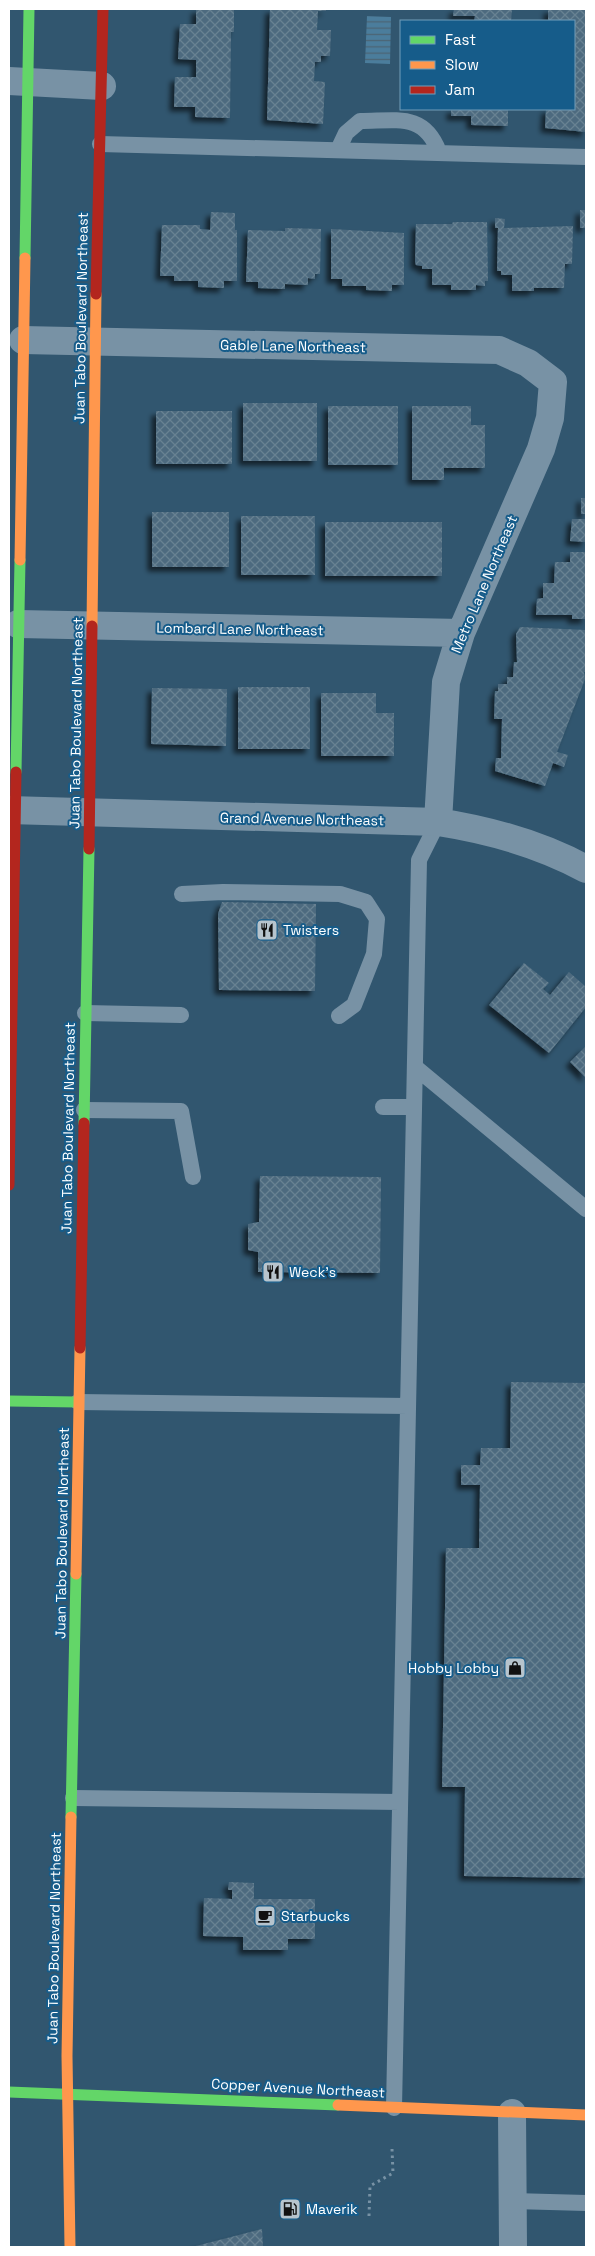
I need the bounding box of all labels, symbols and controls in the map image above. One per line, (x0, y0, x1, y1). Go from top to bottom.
legend (400, 20, 575, 110)
text: Fast (445, 30, 476, 49)
text: Slow (445, 55, 479, 74)
text: Jam (445, 80, 475, 99)
street label: Juan Tabo Boulevard Northeast (70, 212, 92, 424)
street label: Gable Lane Northeast (220, 336, 366, 356)
street label: Metro Lane Northeast (447, 512, 521, 656)
street label: Juan Tabo Boulevard Northeast (65, 617, 87, 829)
street label: Lombard Lane Northeast (156, 619, 324, 639)
street label: Grand Avenue Northeast (220, 809, 384, 829)
restaurant icon: Twisters (255, 918, 279, 942)
place label: Twisters (283, 921, 339, 939)
street label: Juan Tabo Boulevard Northeast (57, 1022, 79, 1234)
restaurant icon: Weck's (261, 1260, 285, 1284)
place label: Weck's (289, 1263, 336, 1281)
street label: Juan Tabo Boulevard Northeast (51, 1427, 73, 1639)
shop icon: Hobby Lobby (503, 1656, 527, 1680)
place label: Hobby Lobby (408, 1659, 499, 1677)
street label: Juan Tabo Boulevard Northeast (43, 1832, 65, 2044)
cafe icon: Starbucks (253, 1904, 277, 1928)
place label: Starbucks (281, 1907, 350, 1925)
street label: Copper Avenue Northeast (211, 2074, 385, 2102)
fuel station icon: Maverik (278, 2197, 302, 2221)
place label: Maverik (306, 2200, 358, 2218)

